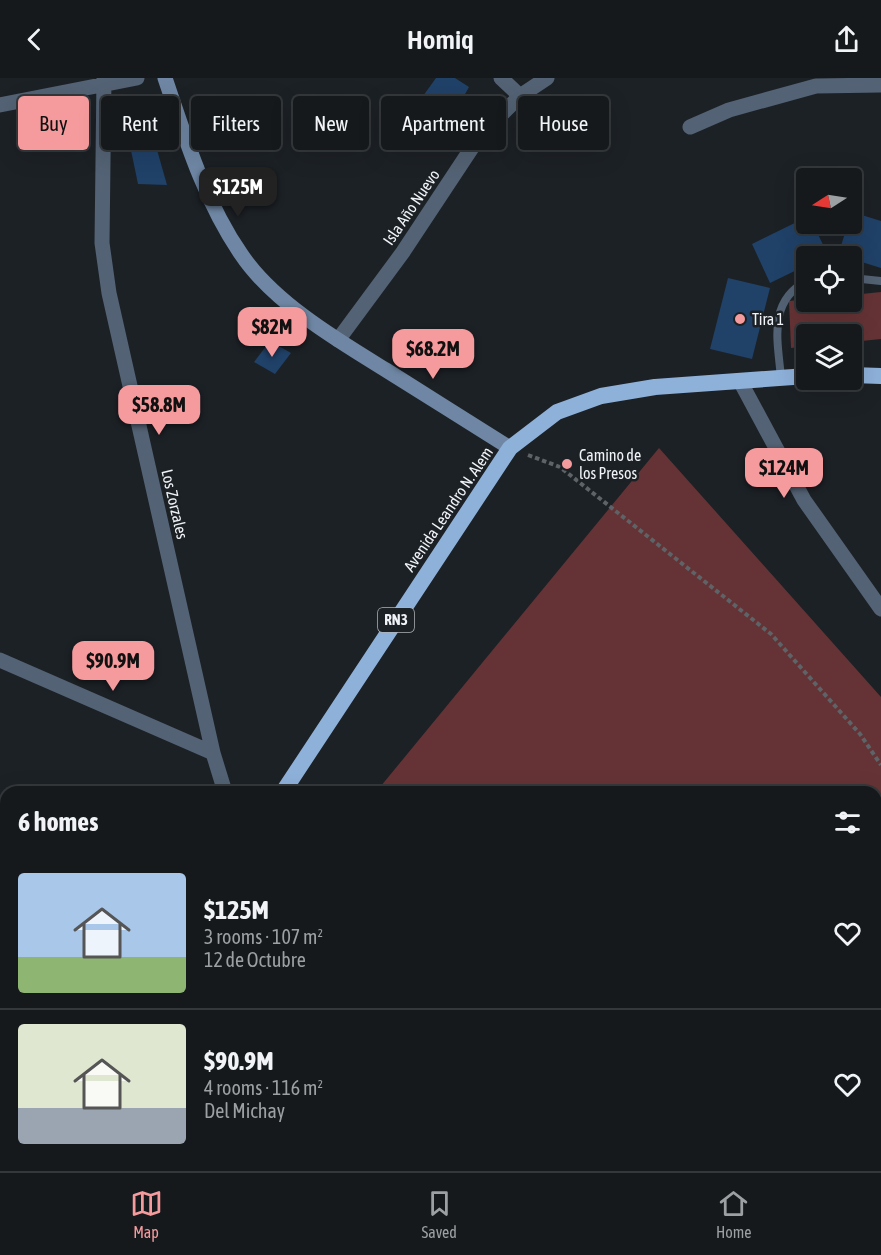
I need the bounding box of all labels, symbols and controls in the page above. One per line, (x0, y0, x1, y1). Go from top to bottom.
icon: back (18, 23, 51, 56)
icon: share (830, 23, 863, 56)
text: Homiq (407, 24, 474, 55)
chip: Buy (18, 96, 89, 150)
chip: Rent (101, 96, 179, 150)
chip: Filters (191, 96, 281, 150)
chip: New (293, 96, 369, 150)
chip: Apartment (381, 96, 506, 150)
chip: House (518, 96, 609, 150)
street label: Isla Año Nuevo (379, 166, 443, 248)
pin: $125M (196, 167, 280, 218)
north arrow (796, 168, 862, 234)
map controls (796, 168, 862, 390)
text: $125M (213, 175, 263, 198)
button: locate (796, 246, 862, 312)
pin: $82M (236, 307, 308, 358)
place label: Tira 1 (752, 310, 784, 328)
marker: Tira 1 (733, 312, 747, 326)
text: $82M (252, 315, 292, 338)
button: layers (796, 324, 862, 390)
pin: $68.2M (384, 329, 482, 380)
text: $68.2M (406, 337, 460, 360)
pin: $58.8M (110, 385, 208, 436)
text: $58.8M (132, 393, 186, 416)
street label: Avenida Leandro N. Alem (400, 443, 496, 575)
place label: Camino de los Presos (579, 446, 641, 482)
pin: $124M (742, 448, 826, 499)
text: $124M (759, 456, 809, 479)
marker: Camino de los Presos (560, 457, 574, 471)
street label: Los Zorzales (158, 467, 192, 541)
road number: RN3 (378, 608, 414, 632)
pin: $90.9M (64, 641, 162, 692)
text: $90.9M (86, 649, 140, 672)
icon: filters (831, 806, 864, 839)
text: 6 homes (18, 807, 98, 837)
text: $125M (204, 895, 269, 925)
icon: home (66, 897, 138, 969)
icon: heart (831, 917, 864, 950)
text: 3 rooms · 107 m² (204, 925, 323, 948)
text: 12 de Octubre (204, 948, 306, 971)
text: $90.9M (204, 1046, 274, 1076)
icon: home (66, 1048, 138, 1120)
icon: heart (831, 1068, 864, 1101)
text: 4 rooms · 116 m² (204, 1076, 323, 1099)
text: Del Michay (204, 1099, 285, 1122)
tab: Map (130, 1187, 163, 1241)
tab: Saved (422, 1187, 457, 1241)
tab: Home (716, 1187, 751, 1241)

